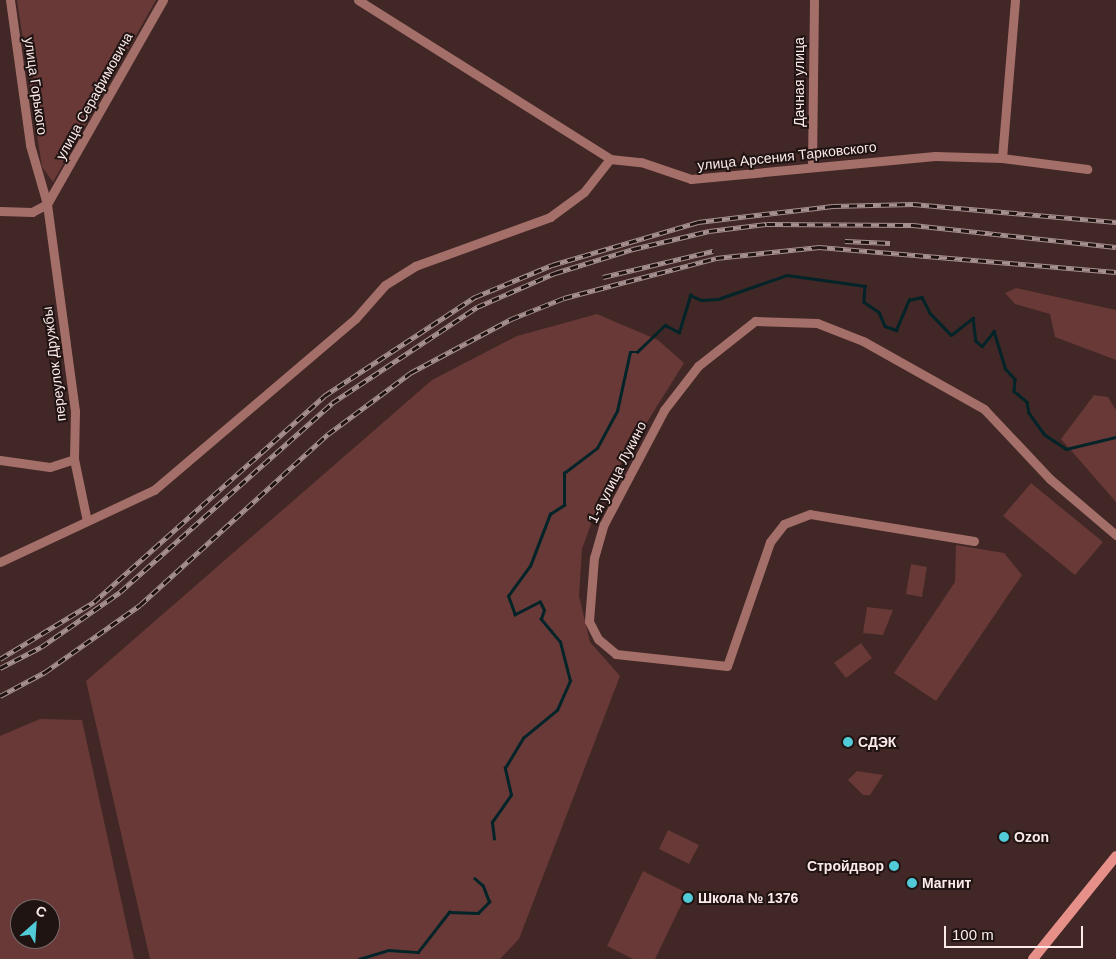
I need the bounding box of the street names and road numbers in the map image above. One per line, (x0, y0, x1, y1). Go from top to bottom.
street label: улица Серафимовича (52, 29, 136, 163)
street label: улица Горького (21, 36, 51, 136)
street label: Дачная улица (791, 37, 807, 127)
street label: улица Арсения Тарковского (697, 138, 877, 174)
street label: переулок Дружбы (39, 306, 69, 422)
street label: 1-я улица Лукино (584, 418, 650, 526)

